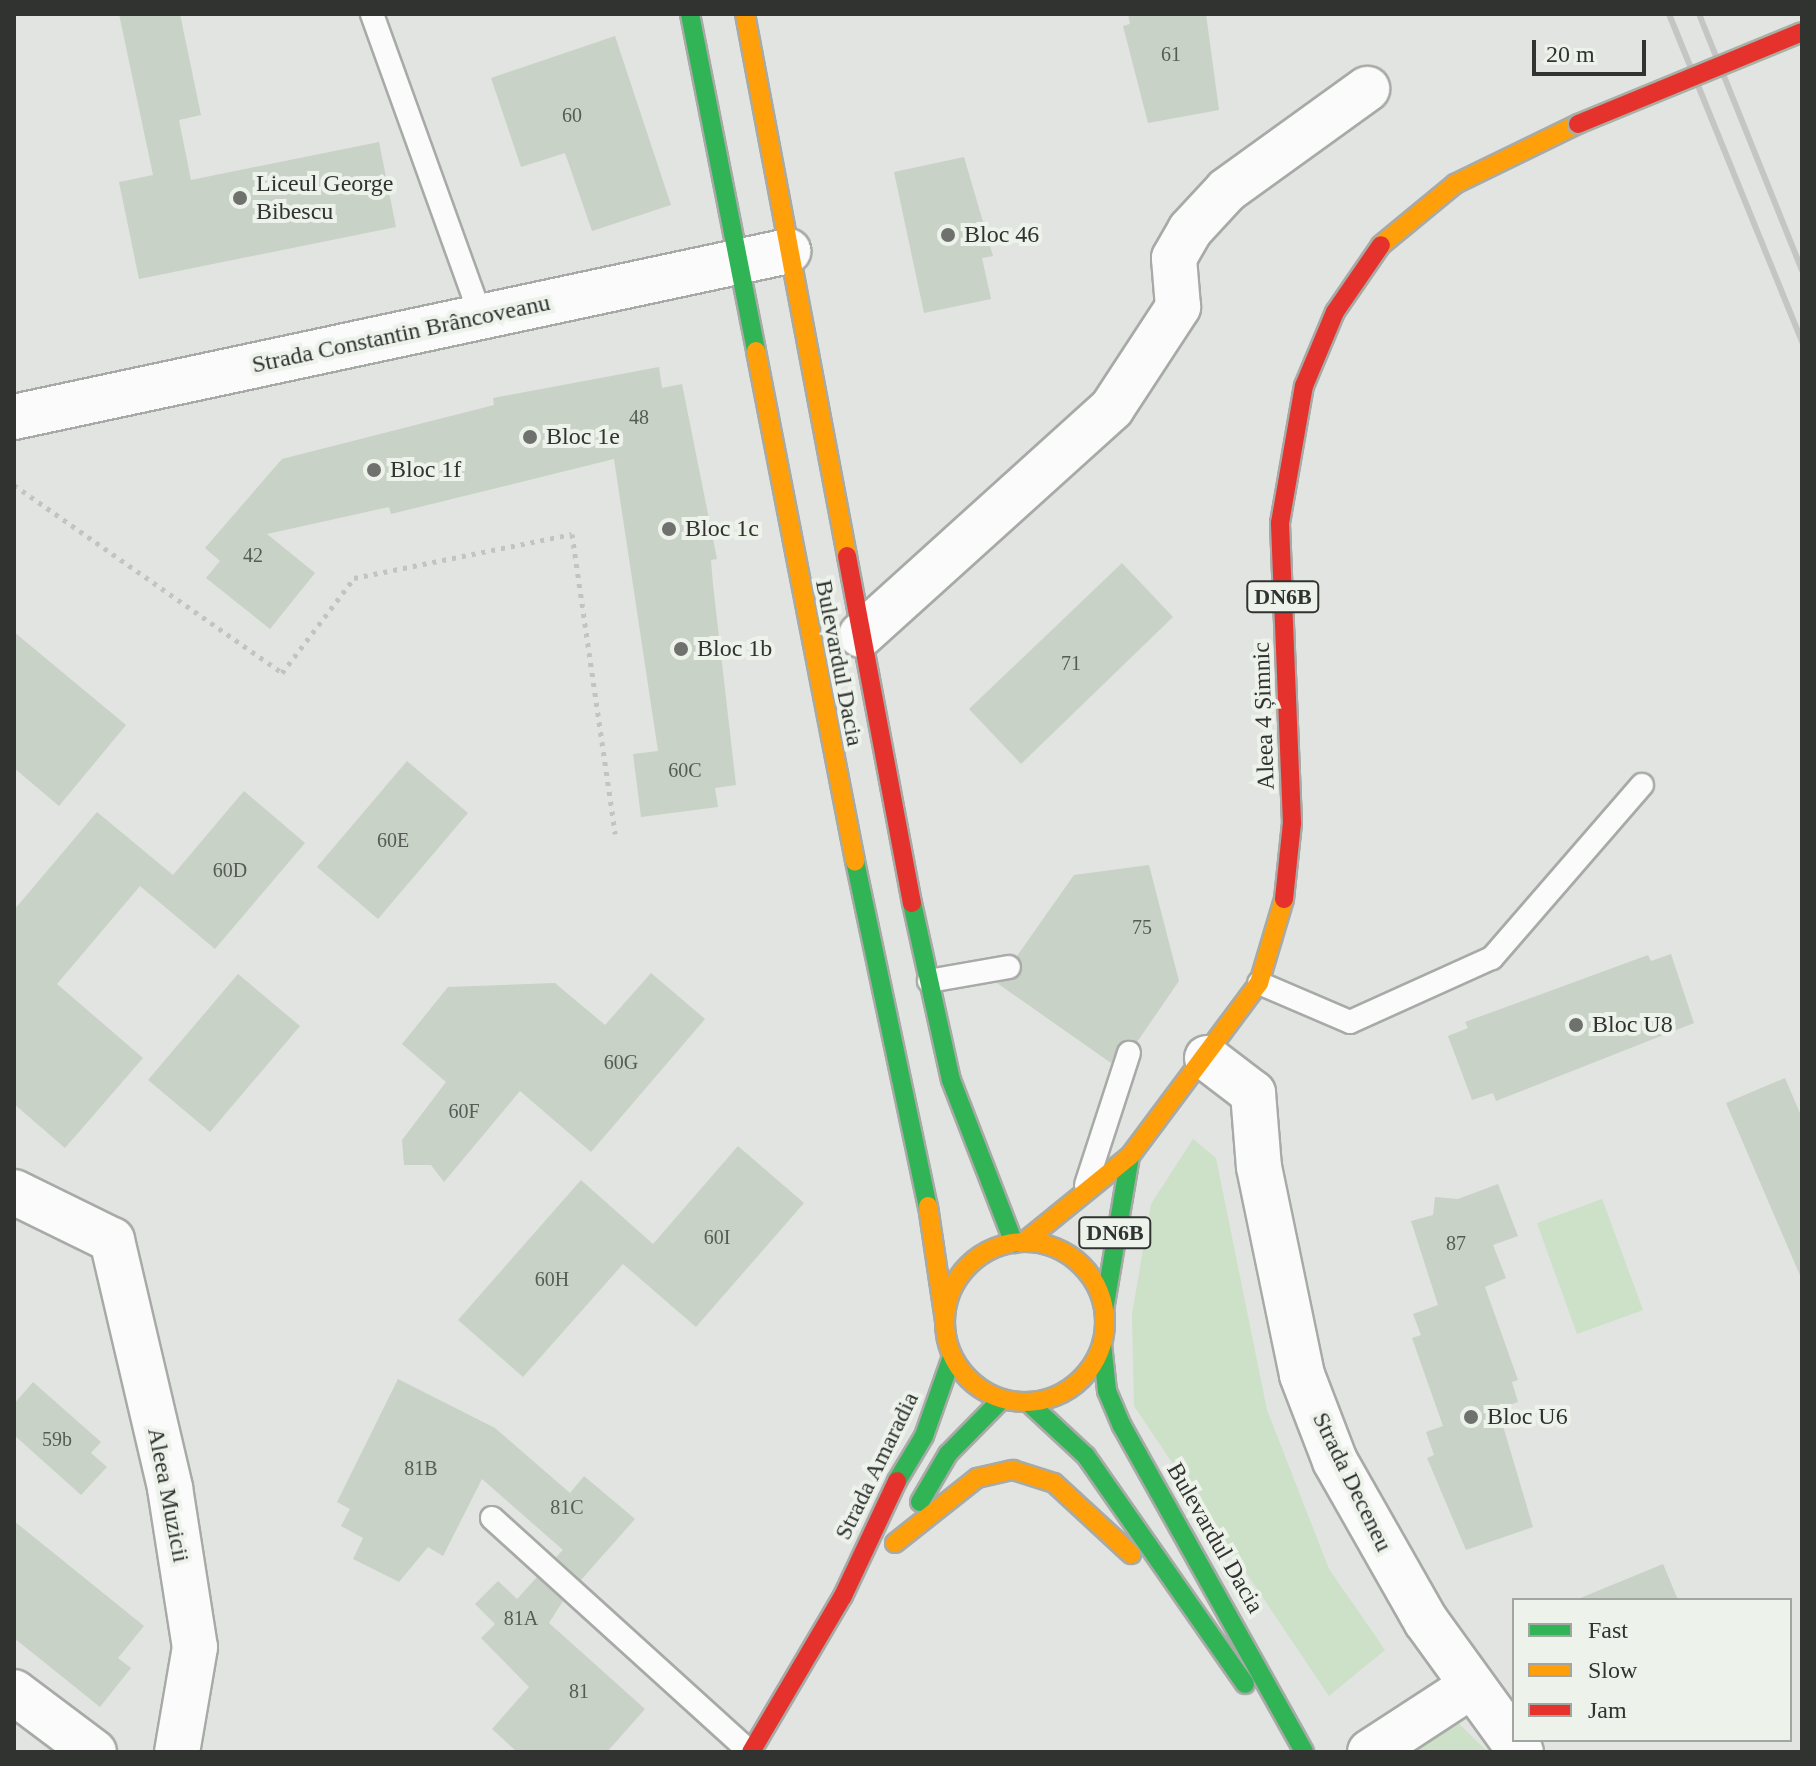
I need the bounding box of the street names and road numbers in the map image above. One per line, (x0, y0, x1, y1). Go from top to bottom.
street label: Strada Constantin Brâncoveanu (249, 288, 553, 380)
street label: Bulevardul Dacia (809, 578, 869, 748)
road number: DN6B (1245, 579, 1321, 615)
street label: Aleea 4 Șimnic (1247, 642, 1281, 790)
road number: DN6B (1077, 1215, 1153, 1251)
street label: Strada Amaradia (829, 1387, 925, 1545)
street label: Strada Deceneu (1306, 1408, 1398, 1556)
street label: Aleea Muzicii (141, 1425, 195, 1565)
street label: Bulevardul Dacia (1160, 1458, 1270, 1618)

